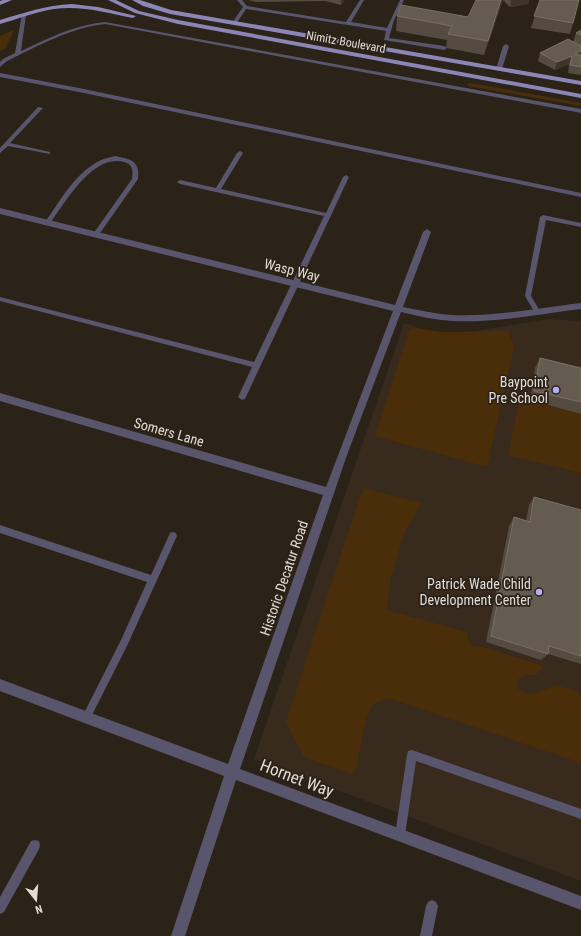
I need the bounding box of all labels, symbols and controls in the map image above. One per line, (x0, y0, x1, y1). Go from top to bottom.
street label: Nimitz Boulevard (305, 28, 387, 56)
street label: Wasp Way (263, 255, 322, 285)
place label: Baypoint Pre School (489, 374, 548, 406)
marker: Baypoint Pre School (551, 385, 561, 395)
street label: Somers Lane (132, 414, 206, 450)
street label: Historic Decatur Road (257, 518, 311, 638)
place label: Patrick Wade Child Development Center (419, 576, 531, 608)
marker: Patrick Wade Child Development Center (534, 587, 544, 597)
street label: Hornet Way (257, 755, 337, 801)
north arrow (16, 880, 56, 920)
text: N (33, 902, 44, 916)

